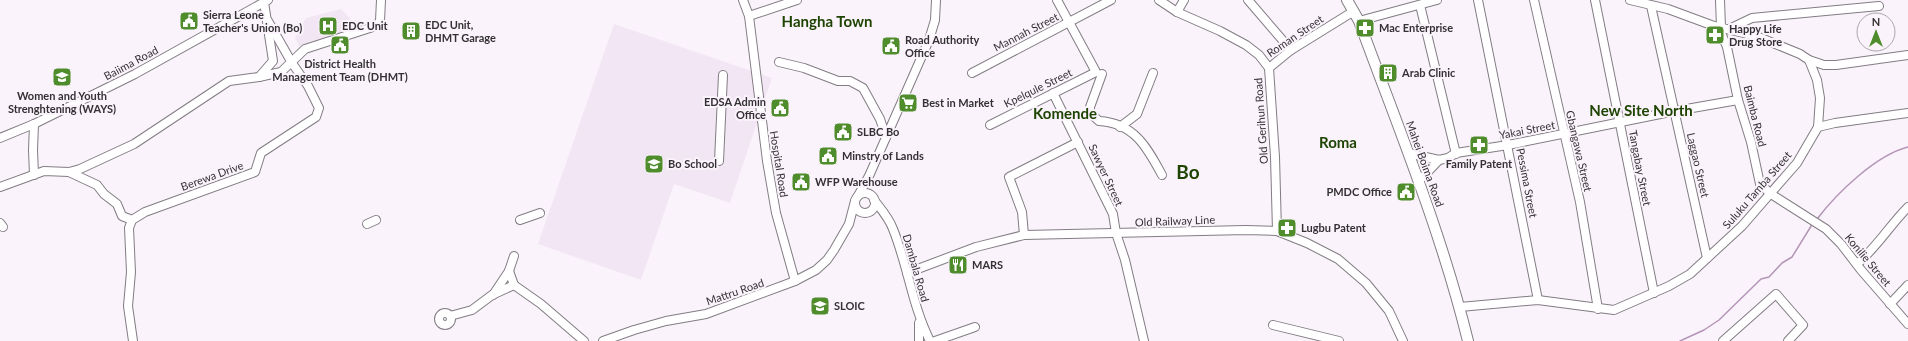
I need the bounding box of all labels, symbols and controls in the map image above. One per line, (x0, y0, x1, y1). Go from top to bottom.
place label: Sierra Leone Teacher's Union (Bo) (203, 8, 302, 34)
public building icon: Sierra Leone Teacher's Union (Bo) (178, 10, 200, 32)
street label: Mannah Street (991, 10, 1060, 54)
district label: Hangha Town (782, 12, 872, 30)
street label: Roman Street (1264, 12, 1325, 59)
north arrow (1856, 12, 1896, 52)
hospital icon: EDC Unit (317, 15, 339, 37)
text: N (1872, 15, 1880, 28)
pharmacy icon: Mac Enterprise (1354, 17, 1376, 39)
place label: EDC Unit, DHMT Garage (425, 18, 496, 44)
place label: EDC Unit (342, 19, 389, 32)
building icon: EDC Unit, DHMT Garage (400, 20, 422, 42)
place label: Mac Enterprise (1379, 21, 1453, 34)
place label: Happy Life Drug Store (1729, 22, 1782, 48)
pharmacy icon: Happy Life Drug Store (1704, 24, 1726, 46)
place label: Road Authority Office (905, 33, 979, 59)
public building icon: District Health Management Team (DHMT) (329, 34, 351, 56)
public building icon: Road Authority Office (880, 35, 902, 57)
street label: Baiima Road (101, 43, 160, 82)
place label: District Health Management Team (DHMT) (272, 57, 408, 83)
building icon: Arab Clinic (1377, 62, 1399, 84)
street label: Kpelqule Street (1002, 65, 1074, 110)
school or university icon: Women and Youth Strenghtening (WAYS) (51, 66, 73, 88)
place label: Arab Clinic (1401, 66, 1456, 79)
street label: Old Gerihun Road (1251, 78, 1270, 165)
street label: Baimba Road (1742, 84, 1769, 148)
place label: Women and Youth Strenghtening (WAYS) (8, 89, 116, 115)
supermarket icon: Best in Market (897, 92, 919, 114)
place label: EDSA Admin Office (704, 95, 766, 121)
place label: Best in Market (922, 96, 995, 109)
public building icon: EDSA Admin Office (769, 97, 791, 119)
district label: New Site North (1589, 101, 1693, 119)
district label: Komende (1033, 104, 1097, 122)
street label: Gbangawa Street (1564, 109, 1595, 193)
street label: Yakai Street (1498, 118, 1556, 141)
street label: Mahei Boima Road (1404, 119, 1447, 209)
public building icon: SLBC Bo (832, 121, 854, 143)
place label: SLBC Bo (857, 125, 899, 138)
street label: Tangabay Street (1627, 129, 1654, 207)
street label: Hospital Road (768, 130, 791, 198)
street label: Laggao Street (1685, 131, 1712, 199)
district label: Roma (1319, 133, 1357, 151)
pharmacy icon: Family Patent (1468, 134, 1490, 156)
street label: Sawyer Street (1086, 142, 1126, 208)
public building icon: Minstry of Lands (817, 145, 839, 167)
street label: Pessima Street (1514, 147, 1541, 219)
street label: Suluku Tamba Street (1720, 148, 1794, 231)
place label: Minstry of Lands (842, 149, 924, 162)
school or university icon: Bo School (643, 153, 665, 175)
place label: Bo School (668, 157, 717, 170)
place label: Family Patent (1446, 157, 1513, 170)
street label: Berewa Drive (179, 158, 245, 193)
district label: Bo (1176, 160, 1200, 183)
public building icon: WFP Warehouse (790, 171, 812, 193)
place label: WFP Warehouse (815, 175, 898, 188)
public building icon: PMDC Office (1395, 181, 1417, 203)
place label: PMDC Office (1326, 185, 1392, 198)
street label: Old Railway Line (1135, 213, 1215, 228)
pharmacy icon: Lugbu Patent (1276, 217, 1298, 239)
place label: Lugbu Patent (1301, 221, 1367, 234)
street label: Konilie Street (1843, 231, 1894, 289)
street label: Dambala Road (901, 233, 932, 303)
restaurant icon: MARS (947, 254, 969, 276)
place label: MARS (972, 258, 1003, 271)
street label: Mattru Road (704, 276, 765, 307)
school or university icon: SLOIC (809, 295, 831, 317)
place label: SLOIC (834, 299, 866, 312)

